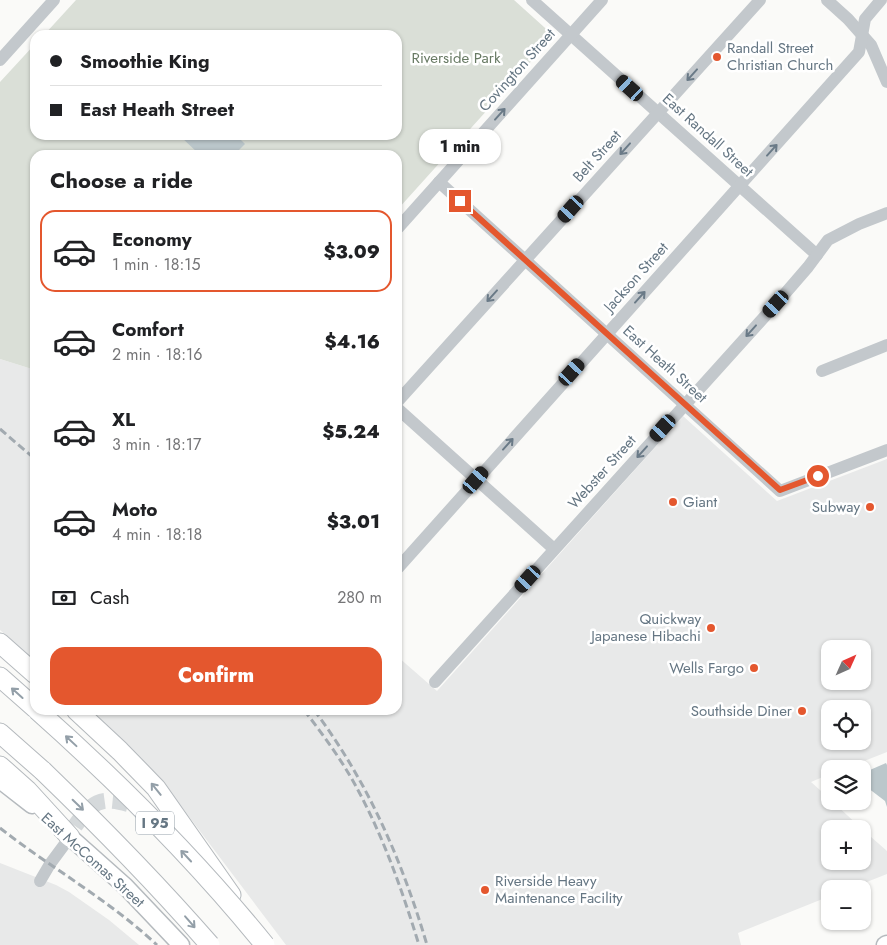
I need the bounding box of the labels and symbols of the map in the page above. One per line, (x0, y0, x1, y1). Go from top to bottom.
street label: Covington Street (474, 23, 561, 116)
place label: Randall Street Christian Church (727, 37, 833, 76)
park label: Riverside Park (412, 47, 501, 69)
marker: Randall Street Christian Church (711, 51, 723, 63)
one-way arrow (686, 69, 698, 82)
car (613, 72, 646, 104)
street label: East Randall Street (658, 88, 759, 182)
one-way arrow (494, 107, 506, 120)
street label: Belt Street (568, 125, 627, 187)
callout: 1 min (419, 128, 501, 164)
one-way arrow (619, 142, 631, 155)
one-way arrow (766, 143, 777, 156)
route end (449, 190, 471, 212)
car (555, 193, 586, 225)
street label: Jackson Street (597, 237, 674, 318)
car (760, 288, 791, 320)
one-way arrow (486, 290, 498, 303)
one-way arrow (634, 290, 645, 303)
street label: East Heath Street (618, 320, 712, 408)
one-way arrow (745, 325, 757, 338)
car (556, 356, 587, 388)
car (647, 412, 678, 444)
street label: Webster Street (563, 430, 641, 514)
one-way arrow (502, 437, 514, 450)
one-way arrow (636, 445, 648, 458)
car (460, 464, 491, 496)
route start (807, 465, 829, 487)
place label: Giant (683, 491, 718, 513)
marker: Giant (667, 496, 679, 508)
place label: Subway (812, 496, 860, 518)
marker: Subway (864, 501, 876, 513)
car (512, 563, 543, 595)
place label: Quickway Japanese Hibachi (589, 608, 701, 647)
marker: Quickway Japanese Hibachi (705, 622, 717, 634)
north arrow (821, 640, 871, 690)
place label: Wells Fargo (669, 657, 744, 679)
marker: Wells Fargo (748, 662, 760, 674)
one-way arrow (11, 687, 24, 698)
place label: Southside Diner (691, 700, 793, 722)
marker: Southside Diner (796, 705, 808, 717)
one-way arrow (65, 735, 78, 747)
one-way arrow (150, 783, 161, 796)
one-way arrow (72, 799, 84, 811)
street label: East McComas Street (36, 807, 150, 913)
road number: I 95 (136, 811, 174, 834)
one-way arrow (180, 849, 192, 862)
place label: Riverside Heavy Maintenance Facility (495, 870, 623, 909)
marker: Riverside Heavy Maintenance Facility (479, 884, 491, 896)
one-way arrow (184, 916, 196, 929)

